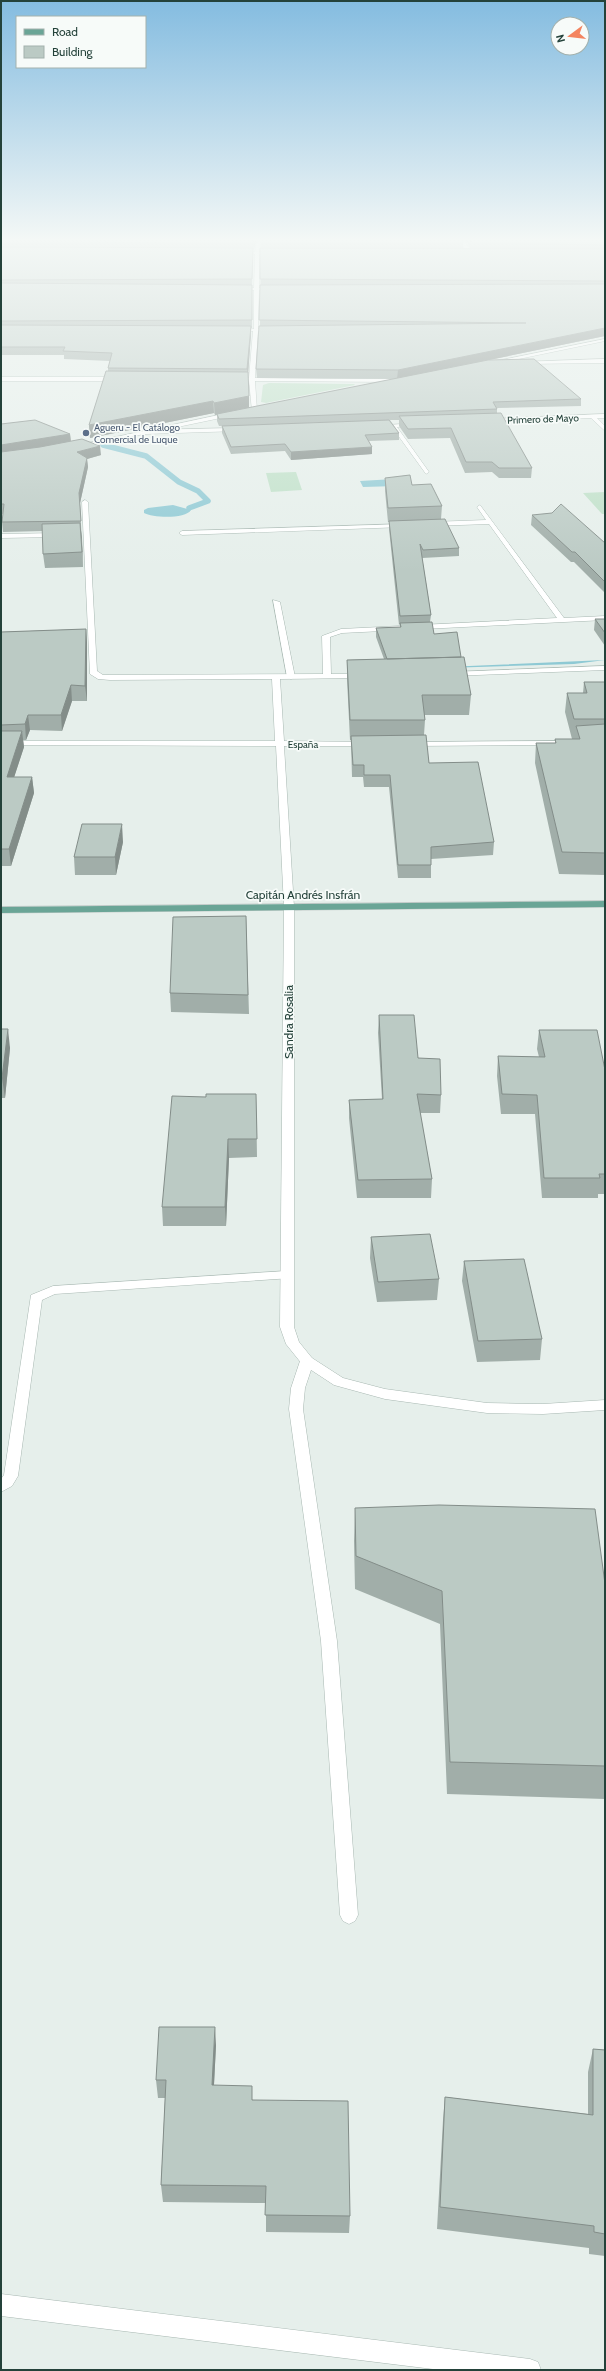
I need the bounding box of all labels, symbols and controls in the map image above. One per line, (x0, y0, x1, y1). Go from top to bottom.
legend (16, 16, 146, 68)
north arrow (550, 16, 590, 56)
text: Road (52, 24, 78, 39)
text: N (553, 33, 568, 44)
text: Building (52, 44, 94, 59)
street label: Primero de Mayo (507, 411, 580, 427)
place label: Agueru - El Catálogo Comercial de Luque (94, 421, 181, 446)
marker: Agueru - El Catálogo Comercial de Luque (81, 428, 91, 438)
street label: España (288, 738, 318, 751)
street label: Capitán Andrés Insfrán (246, 887, 361, 902)
street label: Sandra Rosalia (281, 985, 296, 1059)

